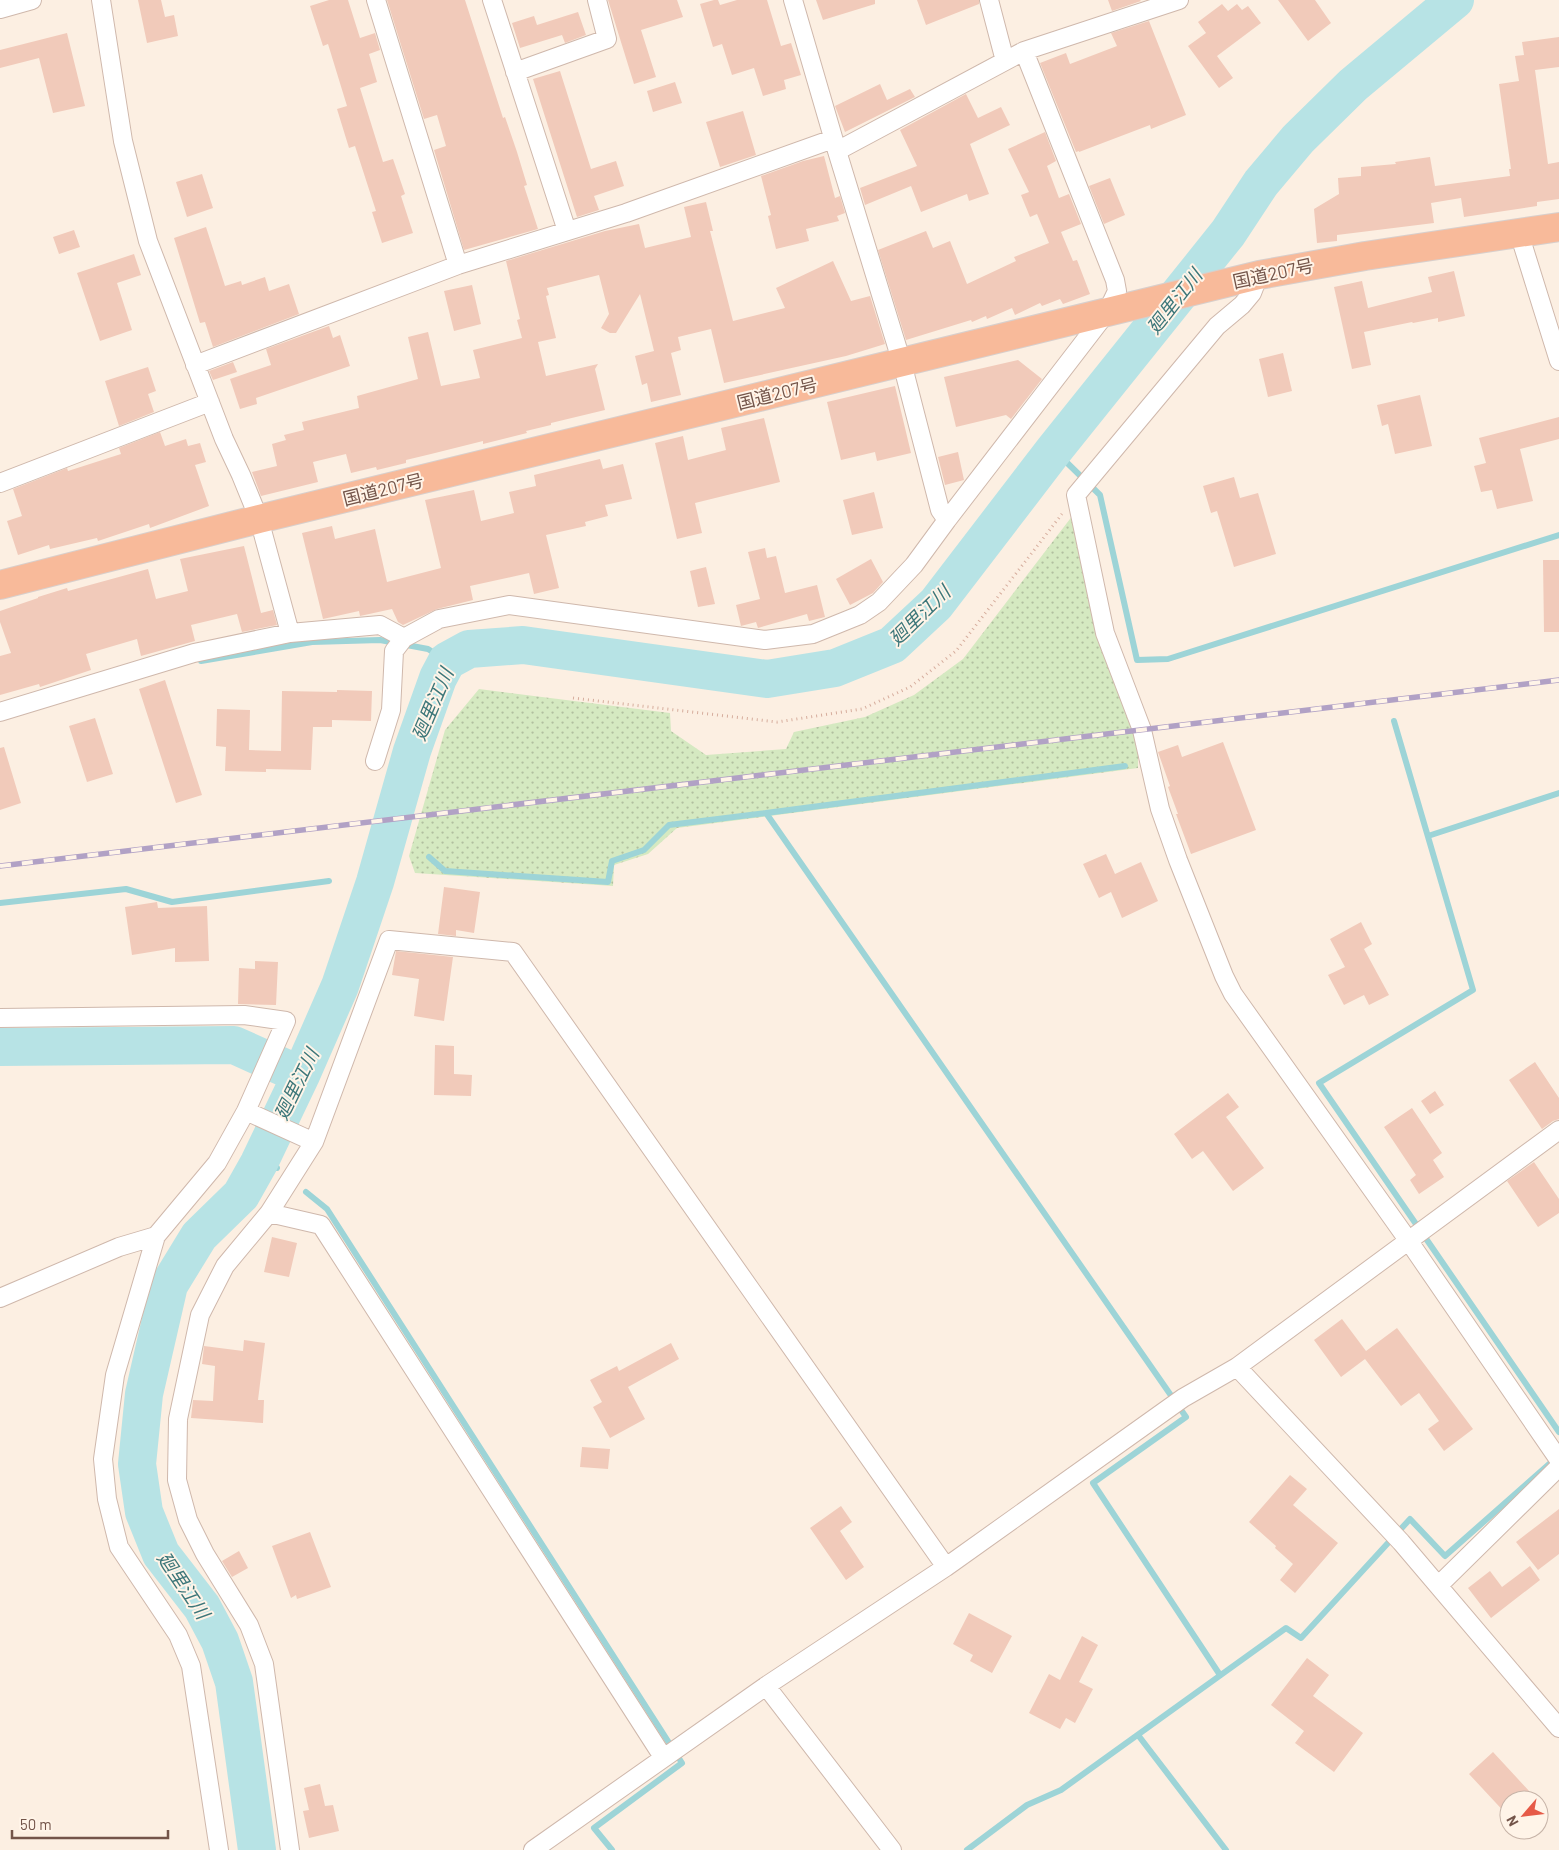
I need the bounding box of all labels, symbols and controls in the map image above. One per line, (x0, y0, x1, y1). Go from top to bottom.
street label: 国道207号 (1230, 254, 1316, 292)
water label: 廻里江川 (1142, 262, 1208, 338)
street label: 国道207号 (734, 372, 820, 414)
street label: 国道207号 (340, 468, 426, 510)
water label: 廻里江川 (884, 579, 956, 650)
water label: 廻里江川 (407, 663, 458, 743)
water label: 廻里江川 (269, 1043, 324, 1123)
water label: 廻里江川 (153, 1547, 216, 1625)
north arrow (1499, 1790, 1549, 1840)
scale bar (12, 1808, 169, 1840)
text: N (1502, 1813, 1522, 1829)
text: 50 m (20, 1815, 52, 1833)

